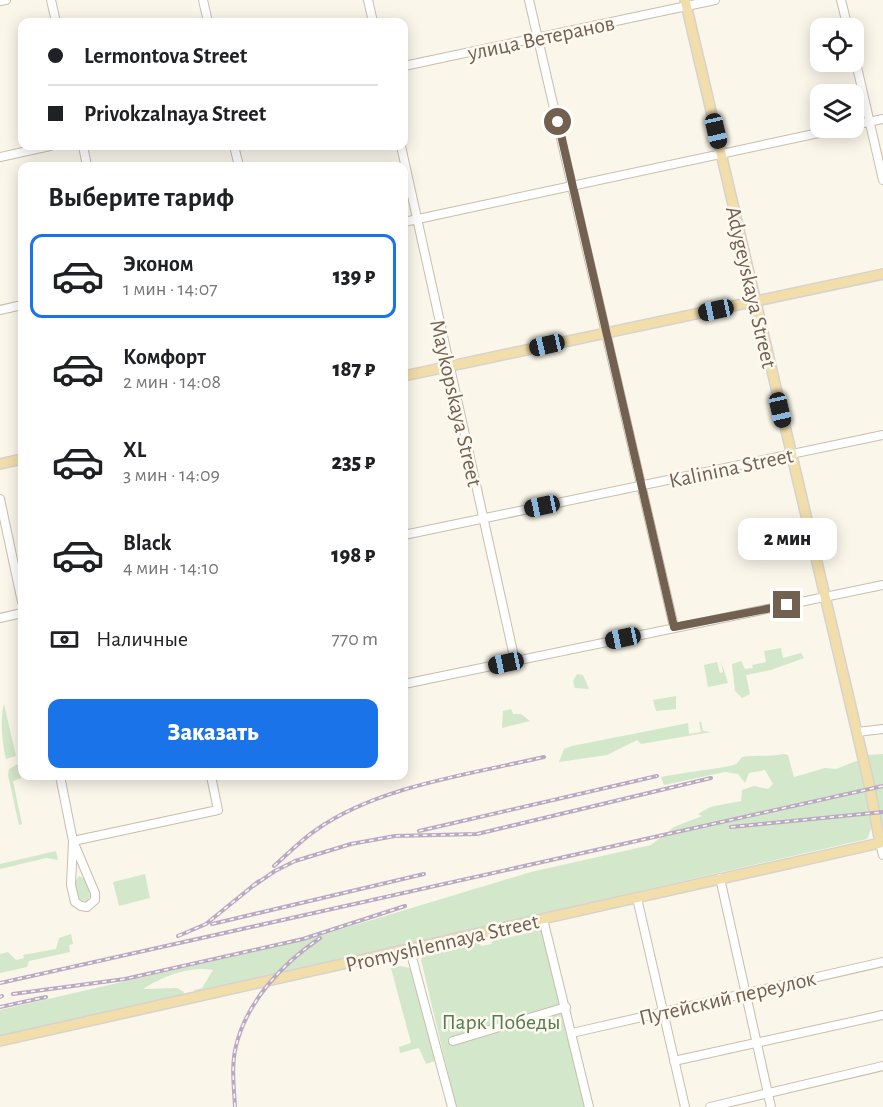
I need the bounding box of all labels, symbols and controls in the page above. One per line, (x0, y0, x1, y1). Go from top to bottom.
street label: улица Ветеранов (465, 12, 617, 64)
map controls (810, 18, 864, 138)
button: locate (810, 18, 864, 72)
text: Lermontova Street (84, 45, 247, 67)
button: layers (810, 84, 864, 138)
text: Privokzalnaya Street (84, 103, 266, 125)
route start (544, 108, 571, 135)
car (703, 111, 729, 151)
text: Выберите тариф (48, 184, 234, 211)
street label: Adygeyskaya Street (722, 204, 780, 370)
icon: car (51, 249, 105, 303)
text: Эконом (123, 253, 194, 275)
text: 139 ₽ (333, 265, 375, 287)
text: 1 мин · 14:07 (123, 279, 218, 299)
car (697, 297, 735, 323)
street label: Maykopskaya Street (426, 318, 486, 489)
car (527, 332, 567, 358)
icon: car (51, 342, 105, 396)
text: Комфорт (123, 346, 206, 368)
text: 187 ₽ (332, 358, 375, 380)
text: 2 мин · 14:08 (123, 372, 221, 392)
car (767, 390, 793, 430)
icon: car (51, 435, 105, 489)
text: XL (123, 439, 146, 461)
street label: Kalinina Street (667, 444, 795, 492)
text: 235 ₽ (331, 451, 375, 473)
text: 3 мин · 14:09 (123, 465, 220, 485)
car (523, 493, 561, 519)
callout: 2 мин (738, 518, 836, 560)
icon: car (51, 528, 105, 582)
text: 2 мин (764, 529, 811, 549)
text: Black (123, 532, 171, 554)
text: 198 ₽ (331, 544, 375, 566)
text: 4 мин · 14:10 (123, 558, 219, 578)
route end (773, 591, 800, 618)
icon: cash (48, 623, 81, 656)
car (604, 625, 642, 651)
text: Наличные (96, 628, 188, 650)
text: 770 m (331, 629, 378, 649)
car (487, 650, 525, 676)
button: Заказать (48, 699, 378, 768)
street label: Promyshlennaya Street (344, 910, 541, 976)
street label: Путейский переулок (637, 967, 818, 1029)
park label: Парк Победы (441, 1011, 561, 1033)

